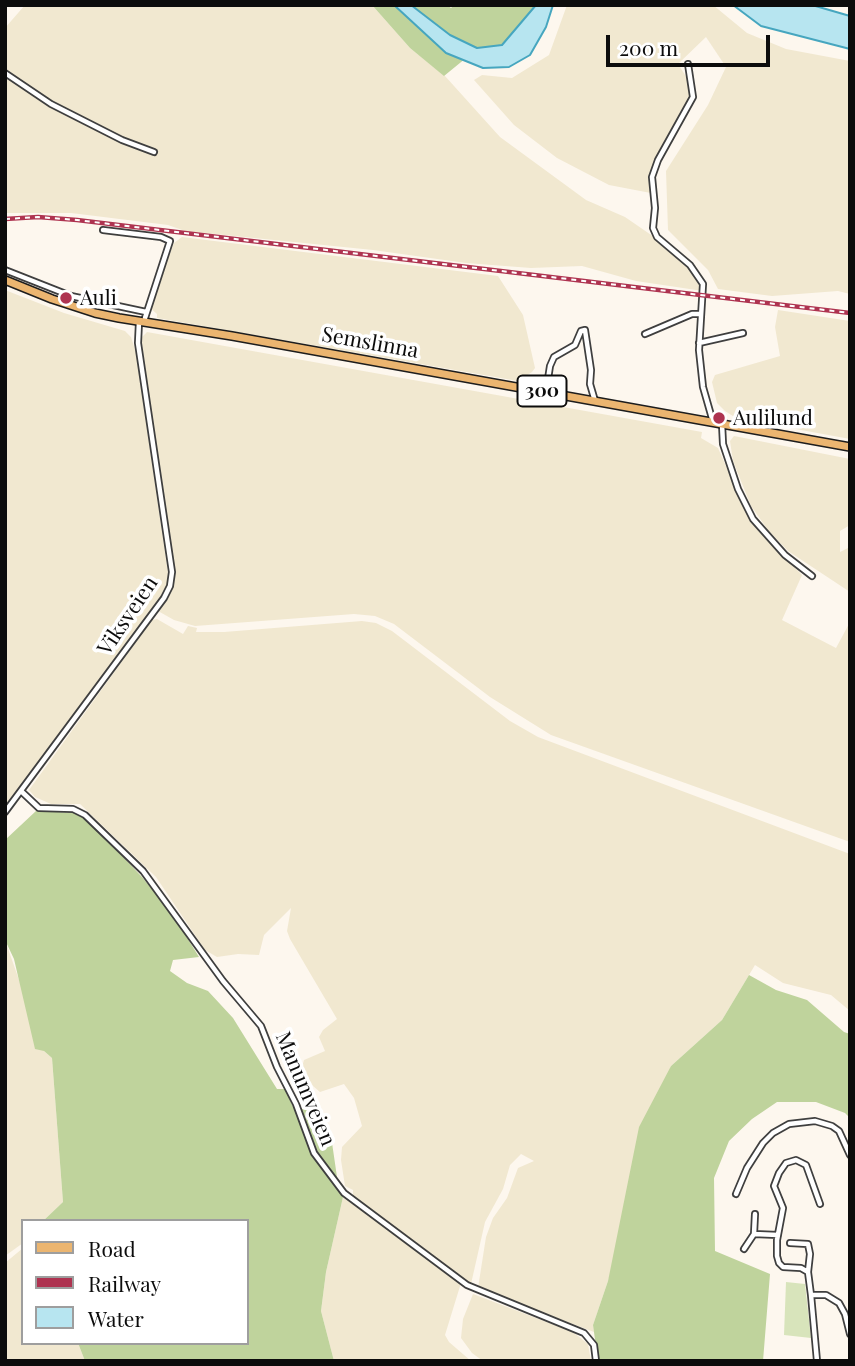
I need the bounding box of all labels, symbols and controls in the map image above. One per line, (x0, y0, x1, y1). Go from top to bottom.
scale bar (610, 21, 774, 65)
text: 200 m (619, 33, 678, 61)
place label: Auli (80, 285, 117, 311)
marker: Auli (58, 290, 74, 306)
street label: Semslinna (320, 322, 420, 364)
road number: 300 (518, 376, 566, 406)
place label: Aulilund (733, 405, 813, 431)
marker: Aulilund (711, 410, 727, 426)
street label: Viksveien (92, 572, 164, 660)
street label: Manumveien (270, 1028, 340, 1150)
legend (21, 1219, 248, 1345)
text: Road (88, 1234, 136, 1262)
text: Railway (88, 1269, 161, 1297)
text: Water (88, 1304, 144, 1332)

